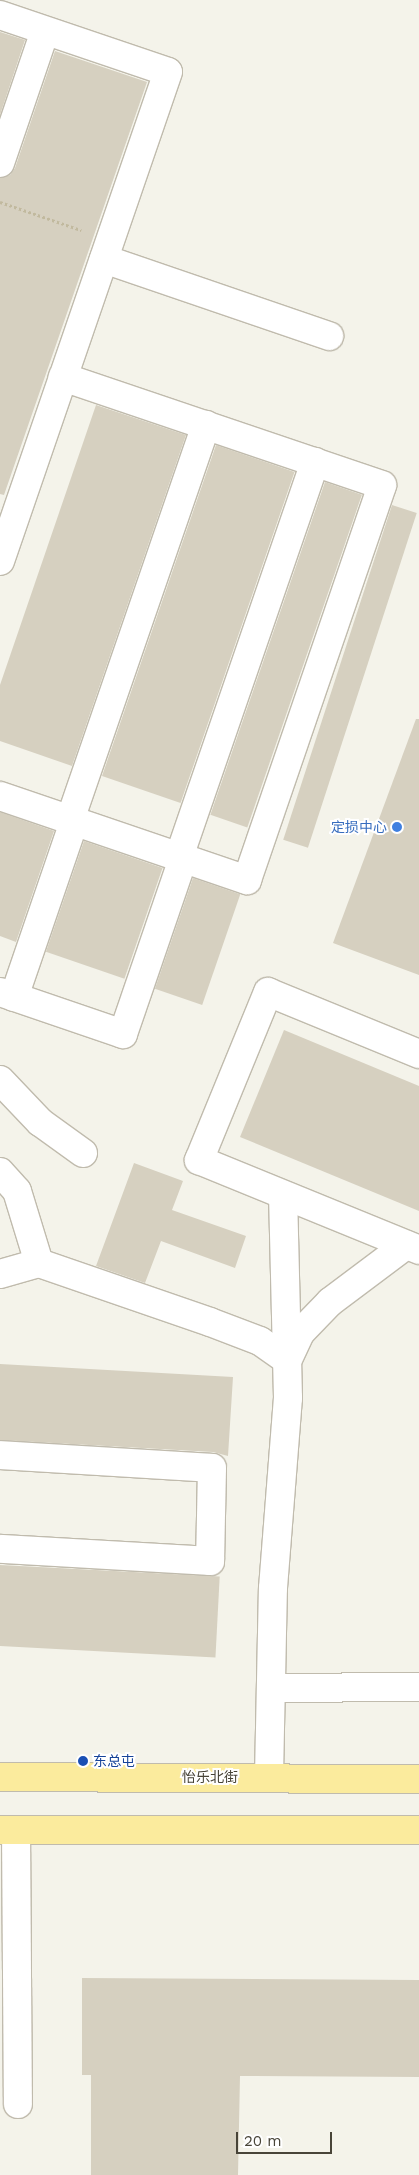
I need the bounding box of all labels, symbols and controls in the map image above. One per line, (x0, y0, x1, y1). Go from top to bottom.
place label: 定损中心 (331, 819, 387, 835)
marker: 定损中心 (391, 821, 403, 833)
place label: 东总屯 (93, 1753, 135, 1769)
marker: 东总屯 (77, 1755, 89, 1767)
street label: 怡乐北街 (182, 1769, 238, 1785)
scale bar (239, 2122, 335, 2154)
text: 20 m (244, 2132, 282, 2150)

